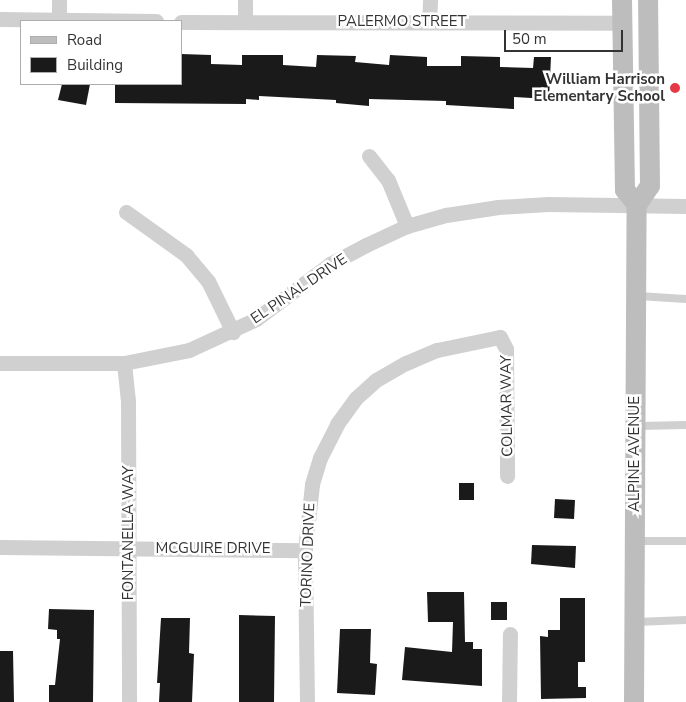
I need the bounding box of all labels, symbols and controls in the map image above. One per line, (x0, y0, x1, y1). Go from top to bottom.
street label: PALERMO STREET (338, 13, 466, 31)
legend (20, 20, 182, 85)
scale bar (506, 20, 625, 52)
text: 50 m (512, 29, 547, 49)
text: Road (67, 30, 102, 50)
text: Building (67, 55, 123, 75)
place label: William Harrison Elementary School (534, 70, 665, 105)
marker: William Harrison Elementary School (669, 82, 681, 94)
street label: EL PINAL DRIVE (247, 250, 351, 328)
street label: COLMAR WAY (497, 355, 517, 457)
street label: ALPINE AVENUE (626, 396, 644, 512)
street label: FONTANELLA WAY (120, 466, 138, 600)
street label: TORINO DRIVE (297, 503, 319, 607)
street label: MCGUIRE DRIVE (156, 540, 270, 558)

